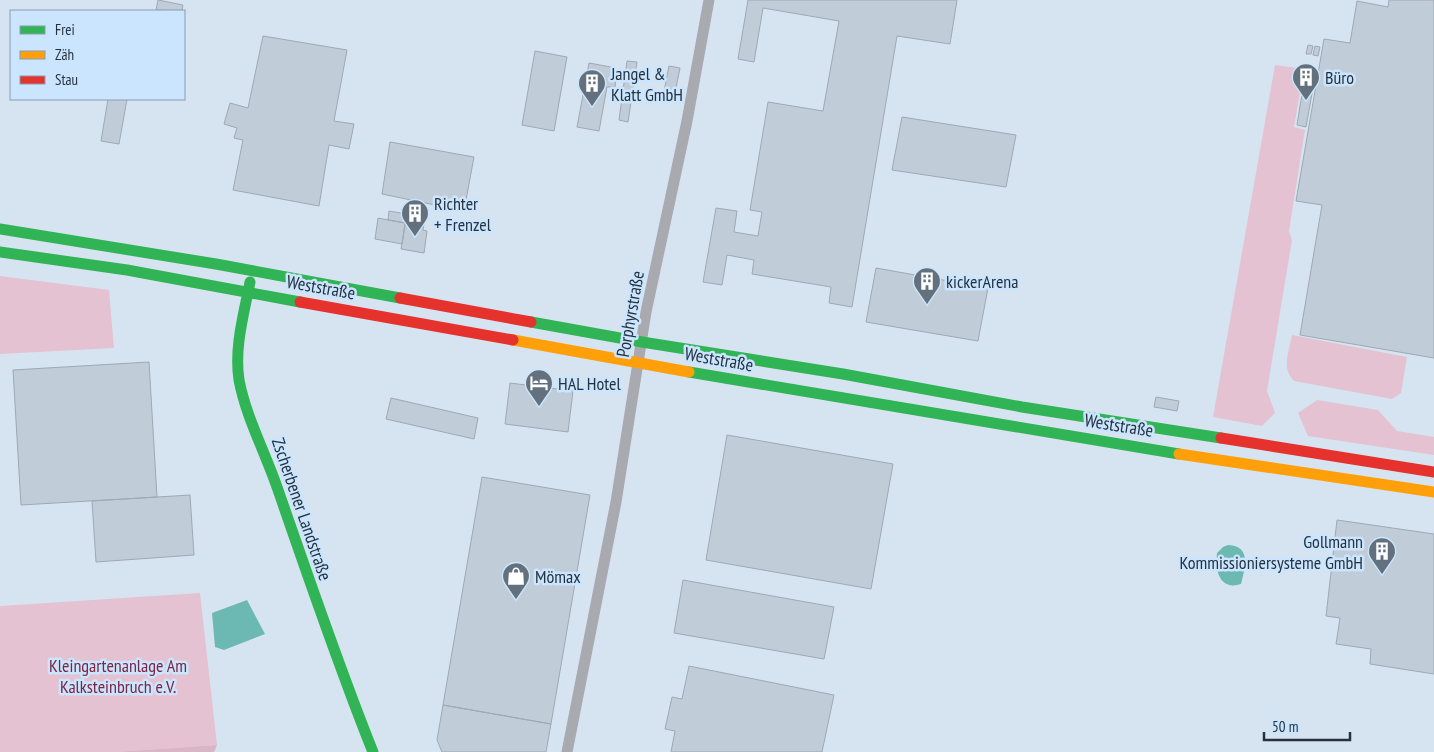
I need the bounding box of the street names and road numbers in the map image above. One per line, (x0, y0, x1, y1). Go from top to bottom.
street label: Porphyrstraße (611, 269, 649, 359)
street label: Weststraße (285, 270, 357, 304)
street label: Weststraße (683, 342, 755, 376)
street label: Weststraße (1083, 408, 1155, 442)
street label: Zscherbener Landstraße (267, 435, 337, 583)

